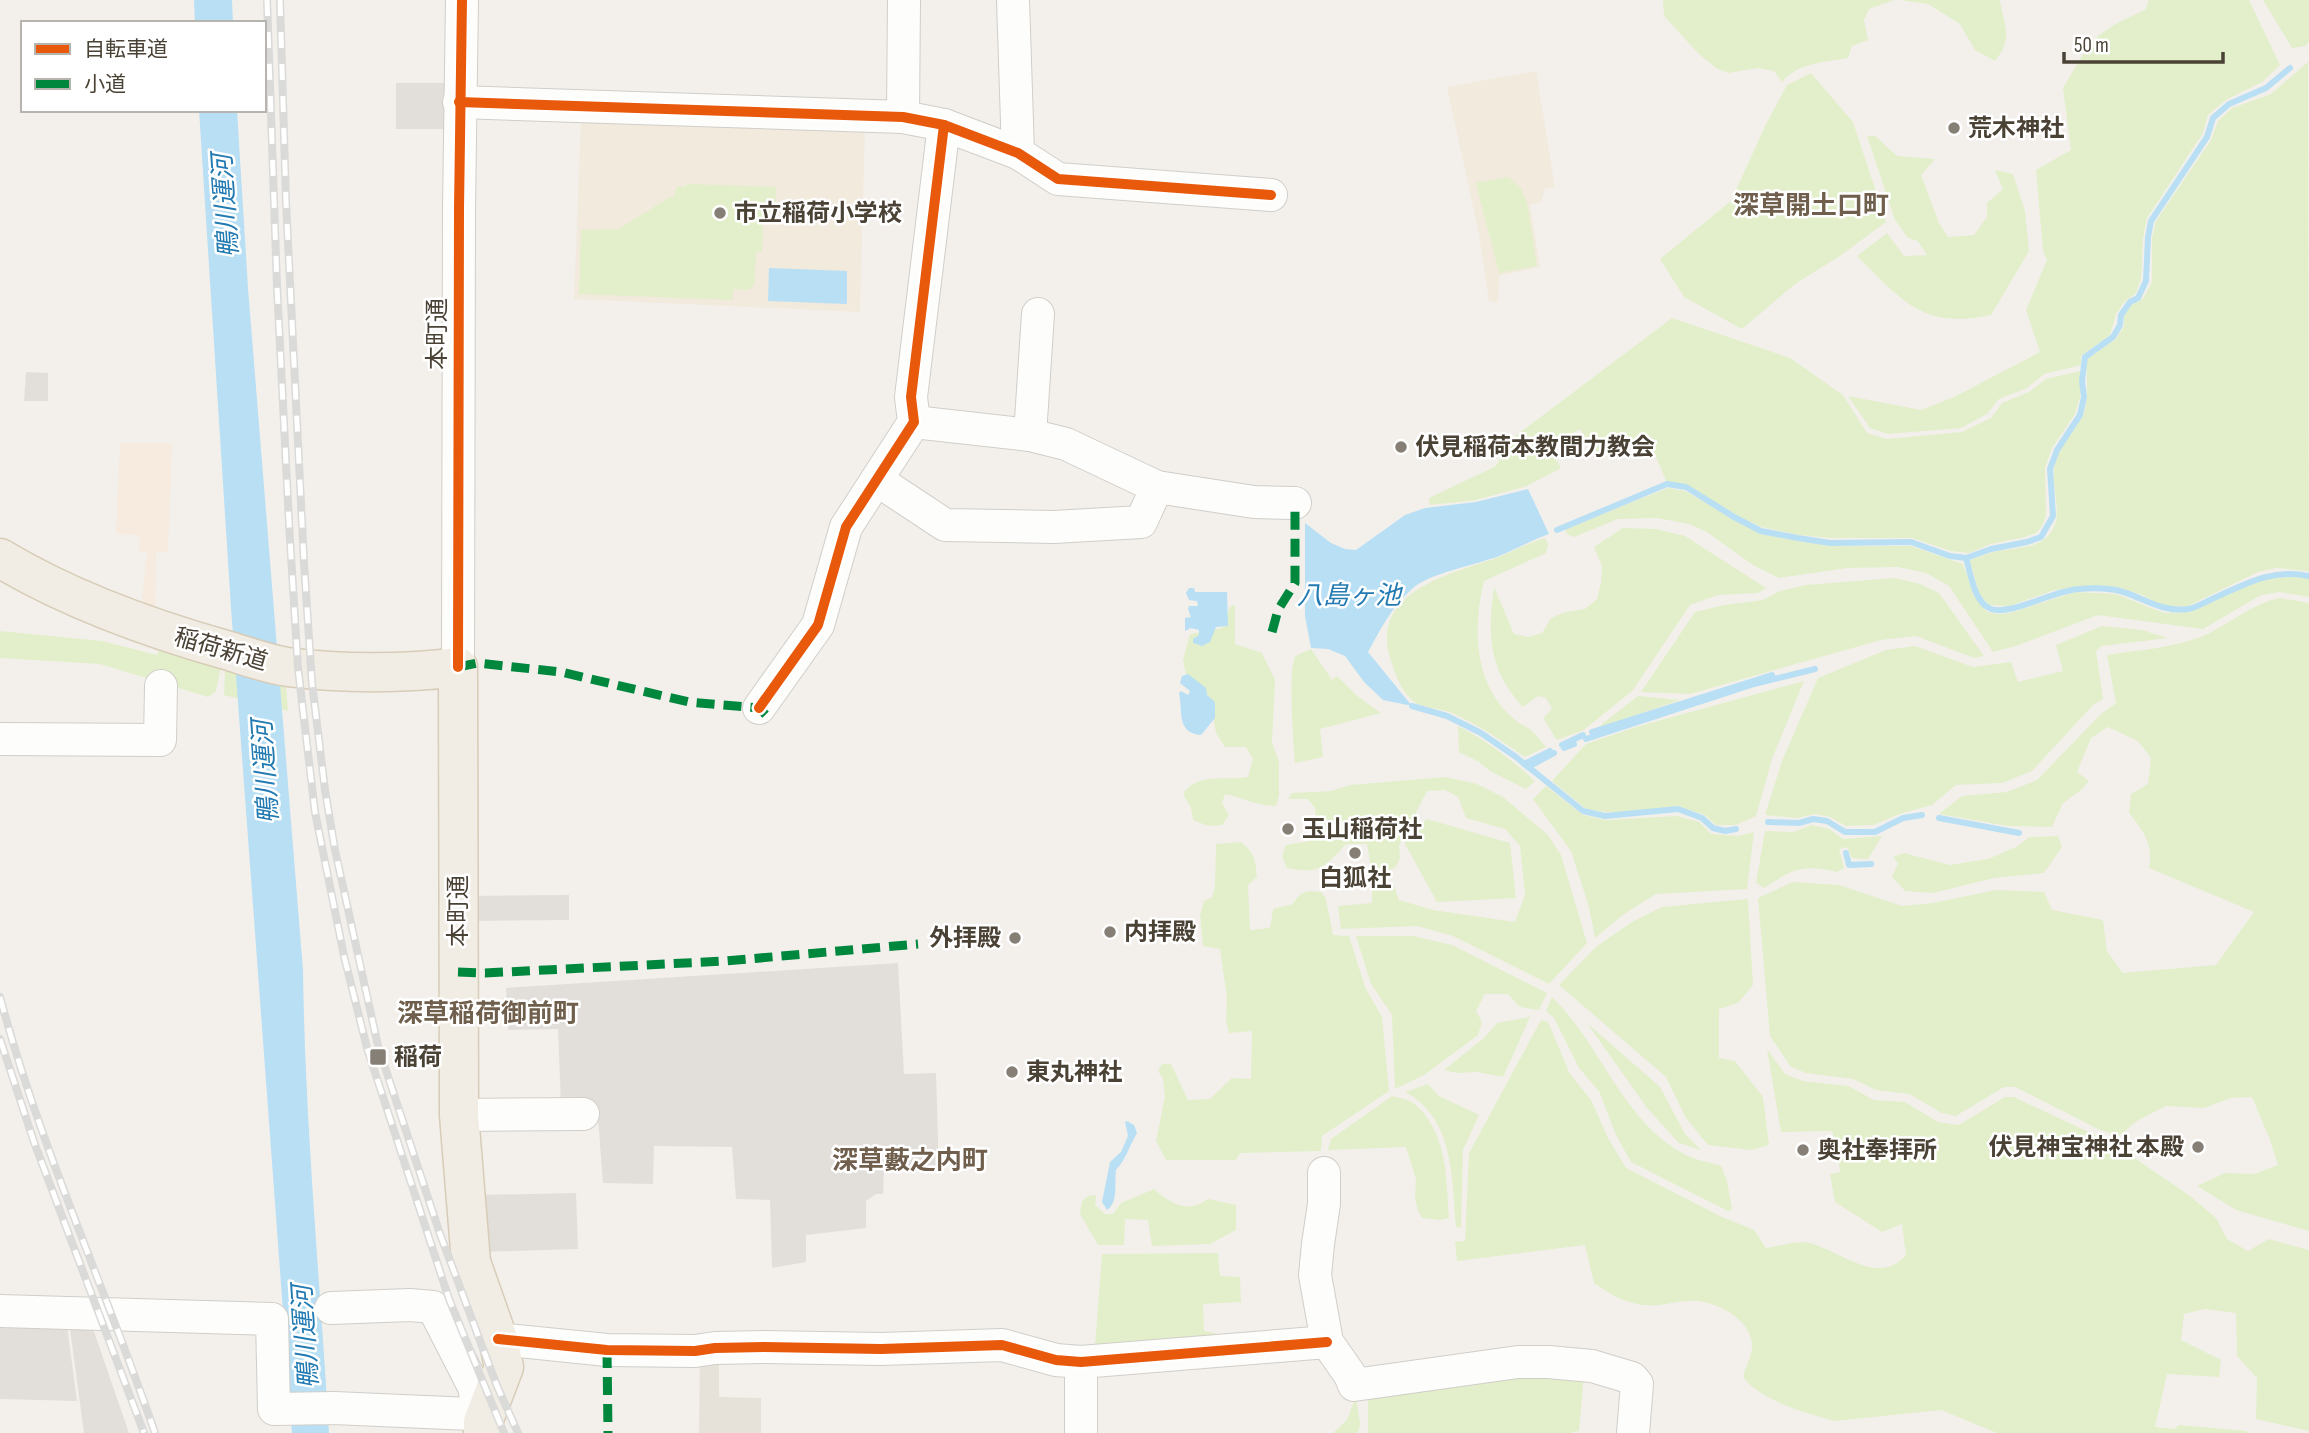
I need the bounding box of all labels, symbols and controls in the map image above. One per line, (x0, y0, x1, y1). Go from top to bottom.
legend (21, 21, 266, 112)
scale bar (2064, 21, 2223, 65)
text: 50 m (2074, 33, 2109, 58)
text: 自転車道 (84, 37, 168, 62)
text: 小道 (84, 72, 126, 97)
place label: 荒木神社 (1968, 114, 2064, 143)
marker: 荒木神社 (1946, 120, 1962, 136)
water label: 鴨川運河 (207, 148, 246, 259)
district label: 深草開土口町 (1733, 191, 1889, 222)
place label: 市立稲荷小学校 (734, 199, 902, 228)
marker: 市立稲荷小学校 (712, 205, 728, 221)
street label: 本町通 (423, 298, 452, 370)
place label: 伏見稲荷本教間力教会 (1415, 433, 1655, 462)
marker: 伏見稲荷本教間力教会 (1393, 439, 1409, 455)
water label: 八島ヶ池 (1297, 581, 1404, 612)
street label: 稲荷新道 (171, 622, 271, 677)
water label: 鴨川運河 (247, 714, 286, 825)
place label: 玉山稲荷社 (1302, 815, 1422, 844)
marker: 玉山稲荷社 (1280, 821, 1296, 837)
marker: 白狐社 (1347, 845, 1363, 861)
place label: 白狐社 (1319, 864, 1391, 893)
street label: 本町通 (444, 875, 473, 947)
place label: 内拝殿 (1124, 918, 1196, 947)
place label: 外拝殿 (929, 924, 1001, 953)
marker: 内拝殿 (1102, 924, 1118, 940)
marker: 外拝殿 (1007, 930, 1023, 946)
district label: 深草稲荷御前町 (397, 999, 579, 1030)
place label: 稲荷 (394, 1043, 442, 1072)
marker: 稲荷 (368, 1047, 388, 1067)
place label: 東丸神社 (1026, 1058, 1122, 1087)
marker: 東丸神社 (1004, 1064, 1020, 1080)
place label: 伏見神宝神社 本殿 (1988, 1133, 2184, 1162)
place label: 奥社奉拝所 (1817, 1136, 1937, 1165)
marker: 伏見神宝神社 本殿 (2190, 1139, 2206, 1155)
marker: 奥社奉拝所 (1795, 1142, 1811, 1158)
district label: 深草藪之内町 (832, 1146, 988, 1177)
water label: 鴨川運河 (287, 1279, 326, 1390)

